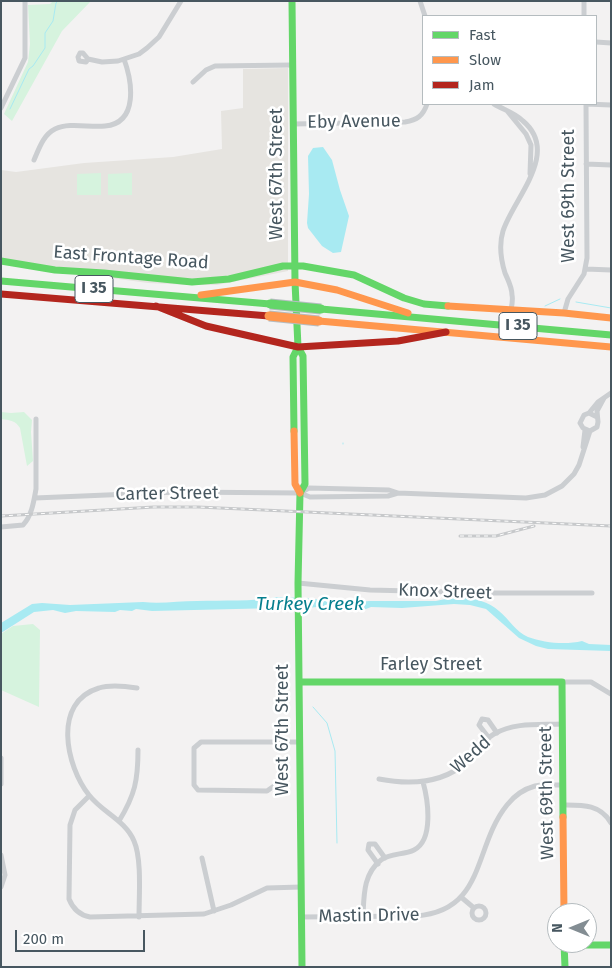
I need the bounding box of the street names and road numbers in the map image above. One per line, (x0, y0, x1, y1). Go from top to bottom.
street label: West 67th Street (266, 108, 288, 240)
street label: Eby Avenue (307, 110, 401, 134)
street label: West 69th Street (558, 129, 580, 263)
street label: East Frontage Road (53, 242, 209, 274)
road number: I 35 (75, 276, 113, 302)
road number: I 35 (499, 312, 537, 340)
street label: Carter Street (115, 482, 219, 506)
street label: Knox Street (398, 580, 492, 604)
street label: Farley Street (380, 654, 482, 676)
street label: West 67th Street (272, 664, 294, 796)
street label: West 69th Street (535, 726, 559, 860)
street label: Wedd (447, 732, 495, 778)
street label: Mastin Drive (318, 904, 420, 928)

